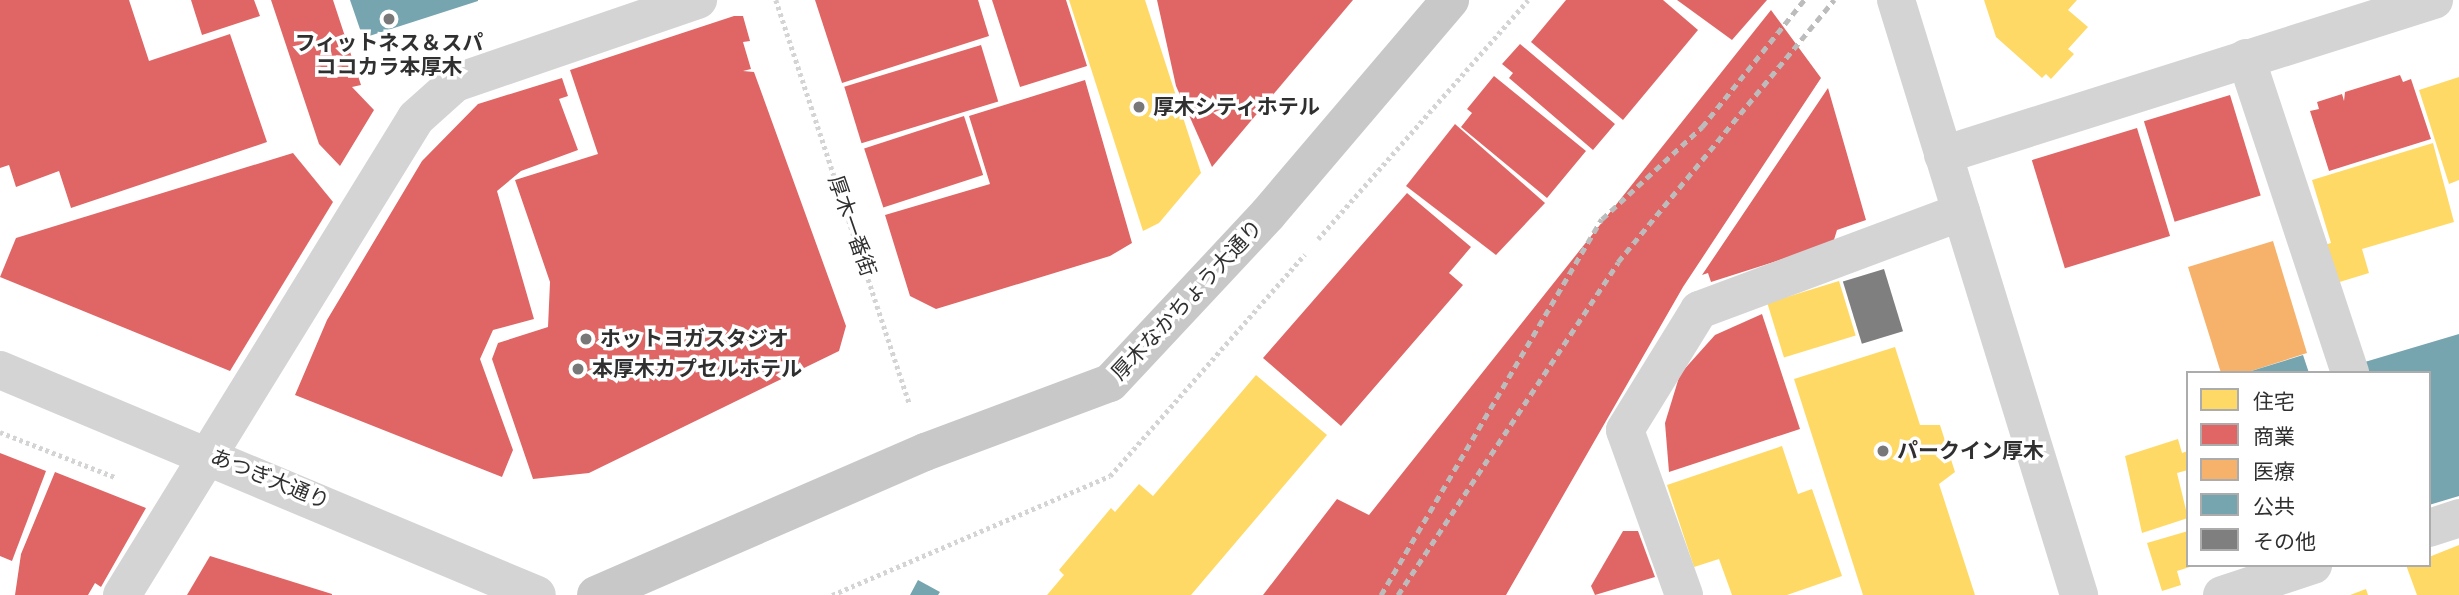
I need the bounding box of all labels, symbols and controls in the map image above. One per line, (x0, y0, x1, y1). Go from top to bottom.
marker: フィットネス＆スパ ココカラ本厚木 (381, 11, 397, 27)
place label: フィットネス＆スパ ココカラ本厚木 (295, 30, 483, 80)
place label: 厚木シティホテル (1153, 94, 1321, 120)
marker: 厚木シティホテル (1131, 99, 1147, 115)
street label: 厚木一番街 (823, 172, 881, 280)
street label: 厚木なかちょう大通り (1106, 215, 1268, 385)
place label: ホットヨガスタジオ (600, 326, 789, 352)
marker: ホットヨガスタジオ (578, 331, 594, 347)
place label: 本厚木カプセルホテル (592, 356, 802, 382)
marker: 本厚木カプセルホテル (570, 361, 586, 377)
legend (2186, 371, 2431, 567)
text: 住宅 (2253, 388, 2295, 415)
text: 商業 (2253, 423, 2295, 450)
place label: パークイン厚木 (1897, 438, 2044, 464)
marker: パークイン厚木 (1875, 443, 1891, 459)
street label: あつぎ大通り (207, 444, 333, 514)
text: 医療 (2253, 458, 2295, 485)
text: 公共 (2253, 493, 2295, 520)
text: その他 (2253, 528, 2316, 555)

